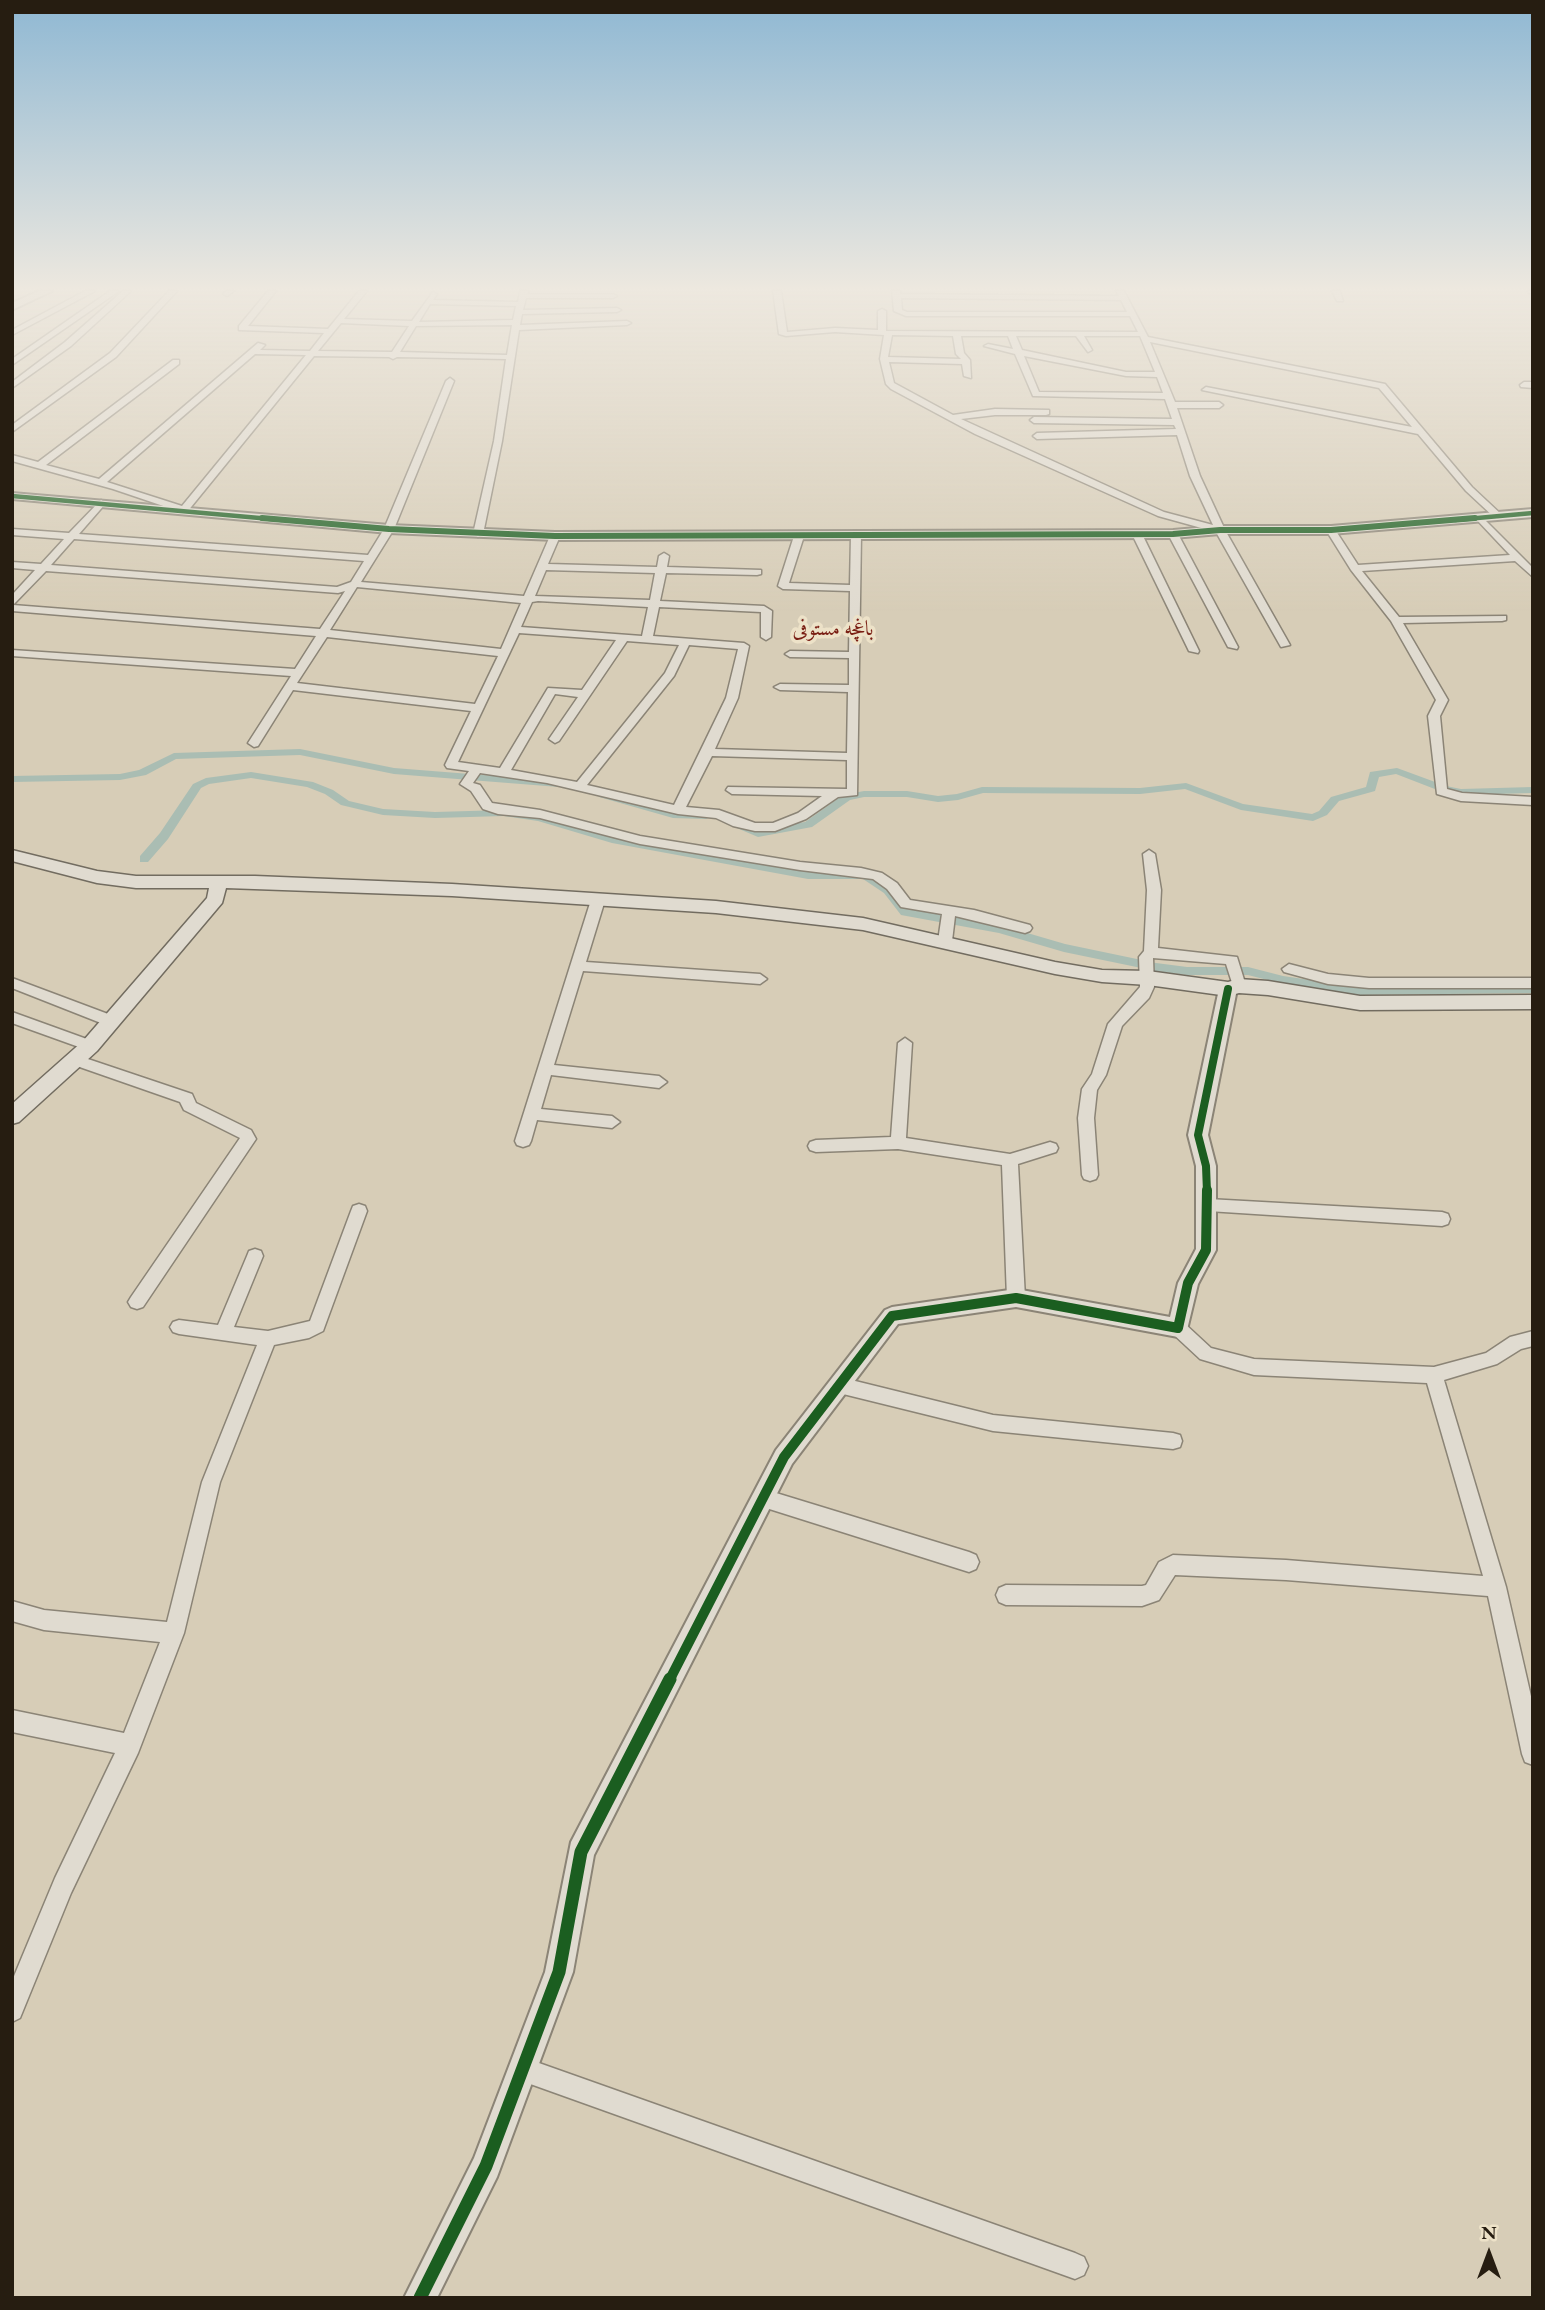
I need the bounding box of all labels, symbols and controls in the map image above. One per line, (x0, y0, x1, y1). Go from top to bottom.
district label: باغچه مستوفی (793, 616, 873, 642)
north arrow (1454, 2219, 1524, 2289)
text: N (1481, 2220, 1497, 2245)

